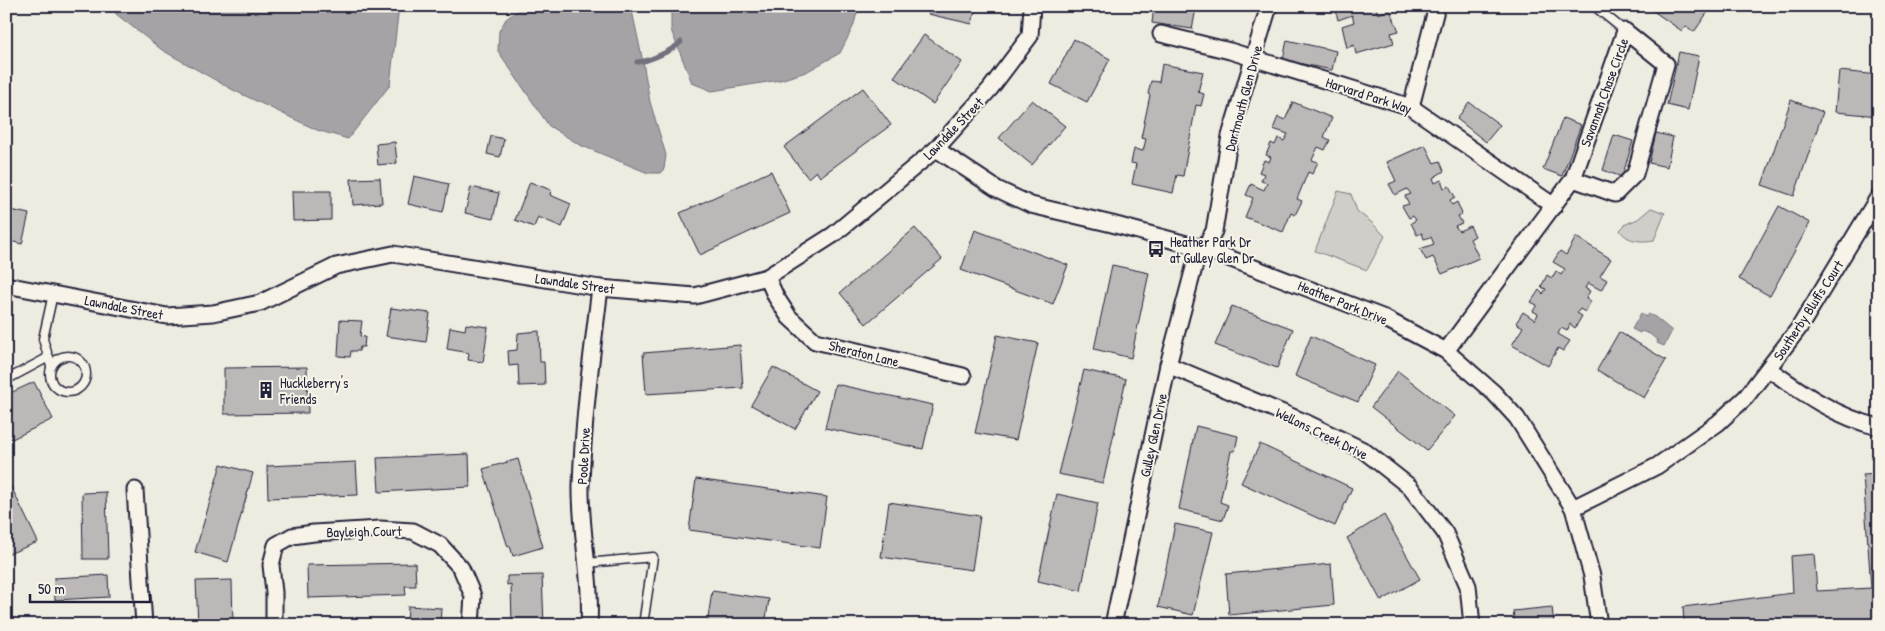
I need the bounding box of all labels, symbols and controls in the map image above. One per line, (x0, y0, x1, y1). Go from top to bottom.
street label: Savannah Chase Circle (1576, 35, 1633, 149)
street label: Dartmouth Glen Drive (1220, 43, 1266, 153)
street label: Harvard Park Way (1323, 72, 1414, 119)
street label: Lawndale Street (919, 93, 988, 163)
place label: Heather Park Dr at Gulley Glen Dr (1170, 232, 1255, 268)
bus stop icon: Heather Park Dr at Gulley Glen Dr (1146, 239, 1166, 259)
street label: Southerby Bluffs Court (1769, 256, 1848, 364)
street label: Lawndale Street (534, 268, 616, 298)
street label: Heather Park Drive (1295, 275, 1391, 329)
street label: Lawndale Street (83, 290, 165, 324)
street label: Sheraton Lane (827, 335, 901, 371)
place label: Huckleberry's Friends (279, 373, 348, 408)
building icon: Huckleberry's Friends (256, 380, 276, 400)
street label: Gulley Glen Drive (1135, 391, 1172, 479)
street label: Wellons Creek Drive (1273, 402, 1372, 464)
street label: Poole Drive (572, 427, 594, 485)
street label: Bayleigh Court (326, 521, 402, 542)
scale bar (30, 571, 150, 603)
text: 50 m (38, 578, 65, 599)

